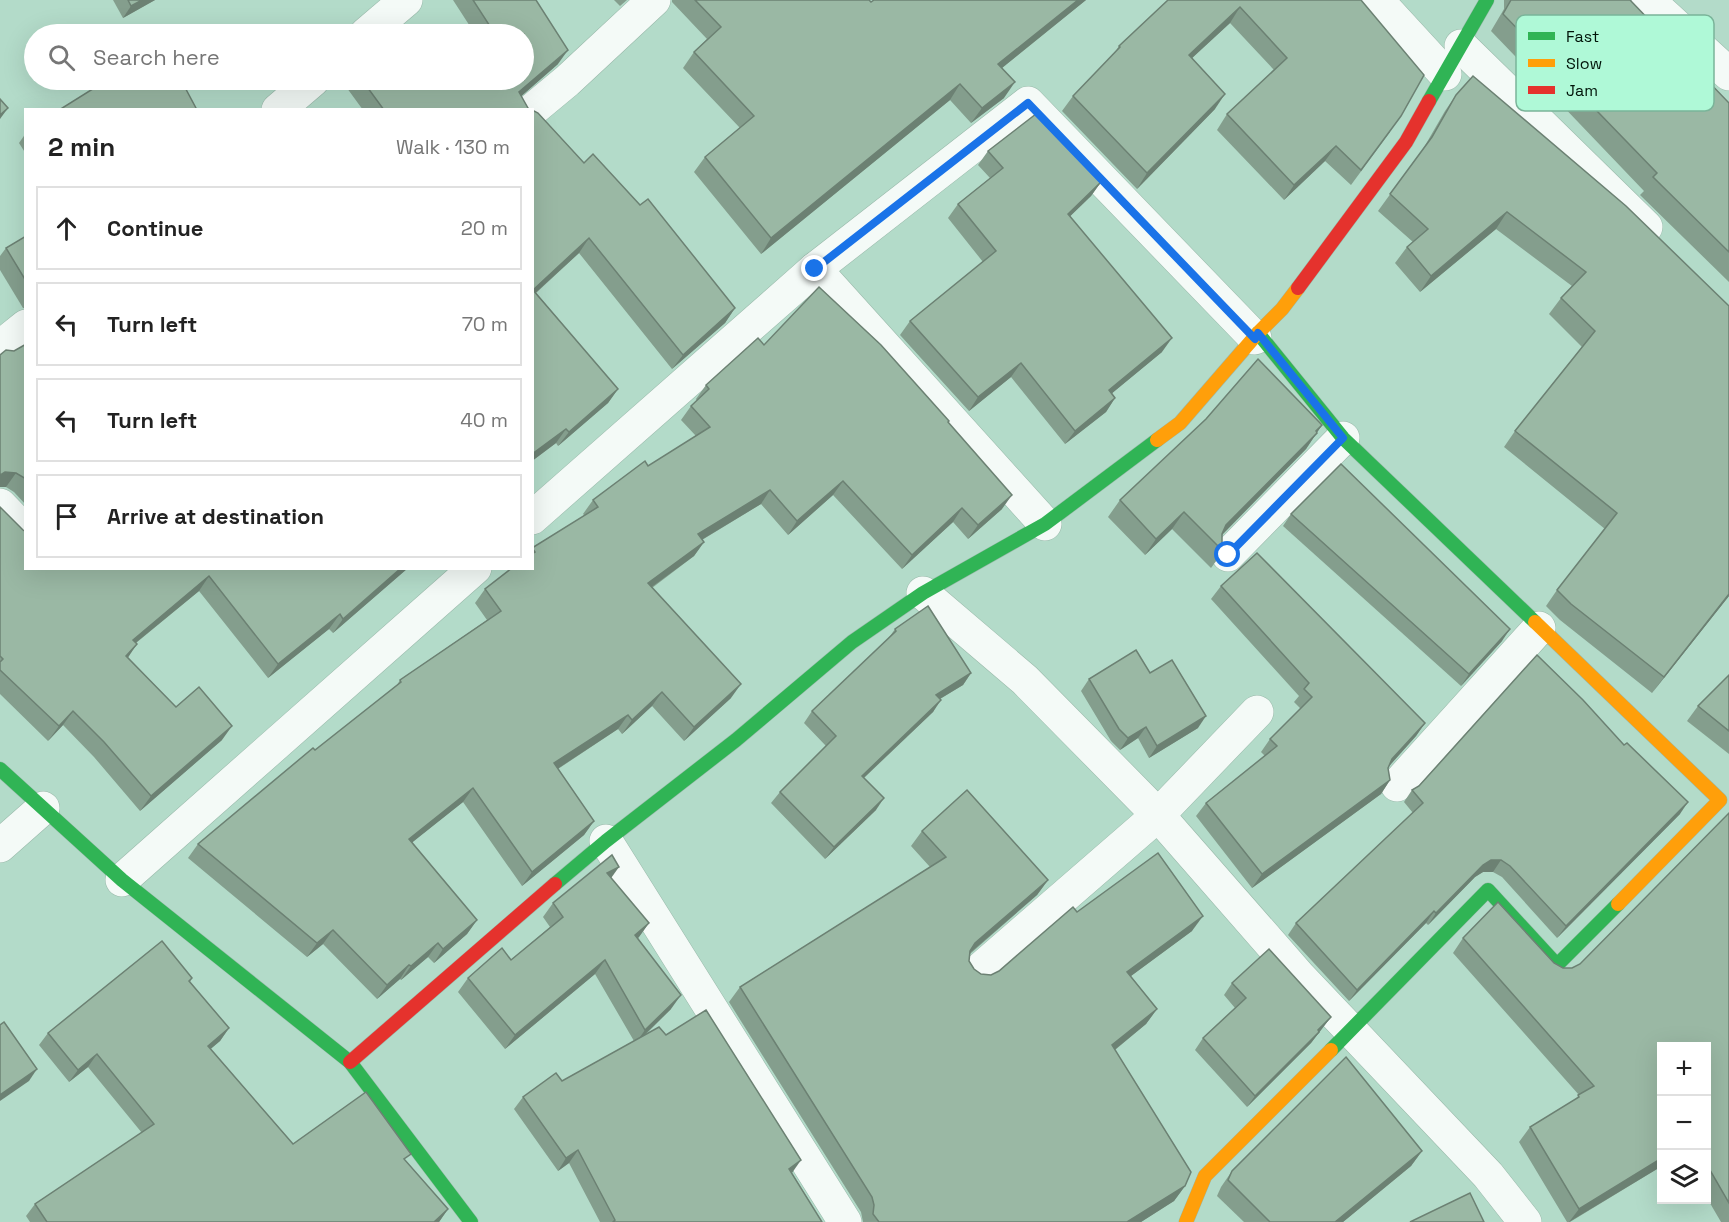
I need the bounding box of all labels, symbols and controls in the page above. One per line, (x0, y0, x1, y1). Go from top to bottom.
legend (1516, 15, 1714, 111)
search box (24, 24, 534, 90)
text: Fast (1566, 26, 1599, 47)
icon: search (45, 41, 78, 74)
text: Search here (93, 43, 220, 71)
text: Slow (1566, 53, 1602, 74)
text: Jam (1566, 80, 1598, 101)
text: 2 min (48, 130, 115, 164)
text: Walk · 130 m (396, 134, 510, 160)
icon: ahead (50, 212, 83, 245)
text: Continue (107, 214, 203, 242)
text: 20 m (461, 215, 508, 241)
route end (801, 255, 827, 281)
icon: left (50, 308, 83, 341)
text: Turn left (107, 310, 197, 338)
text: 70 m (462, 311, 508, 337)
icon: left (50, 404, 83, 437)
text: Turn left (107, 406, 197, 434)
text: 40 m (460, 407, 508, 433)
icon: arrive (50, 500, 83, 533)
text: Arrive at destination (107, 502, 324, 530)
route start (1214, 541, 1240, 567)
map controls (1657, 1042, 1711, 1204)
button: + (1657, 1042, 1711, 1096)
button: − (1657, 1096, 1711, 1150)
button: layers (1657, 1150, 1711, 1204)

